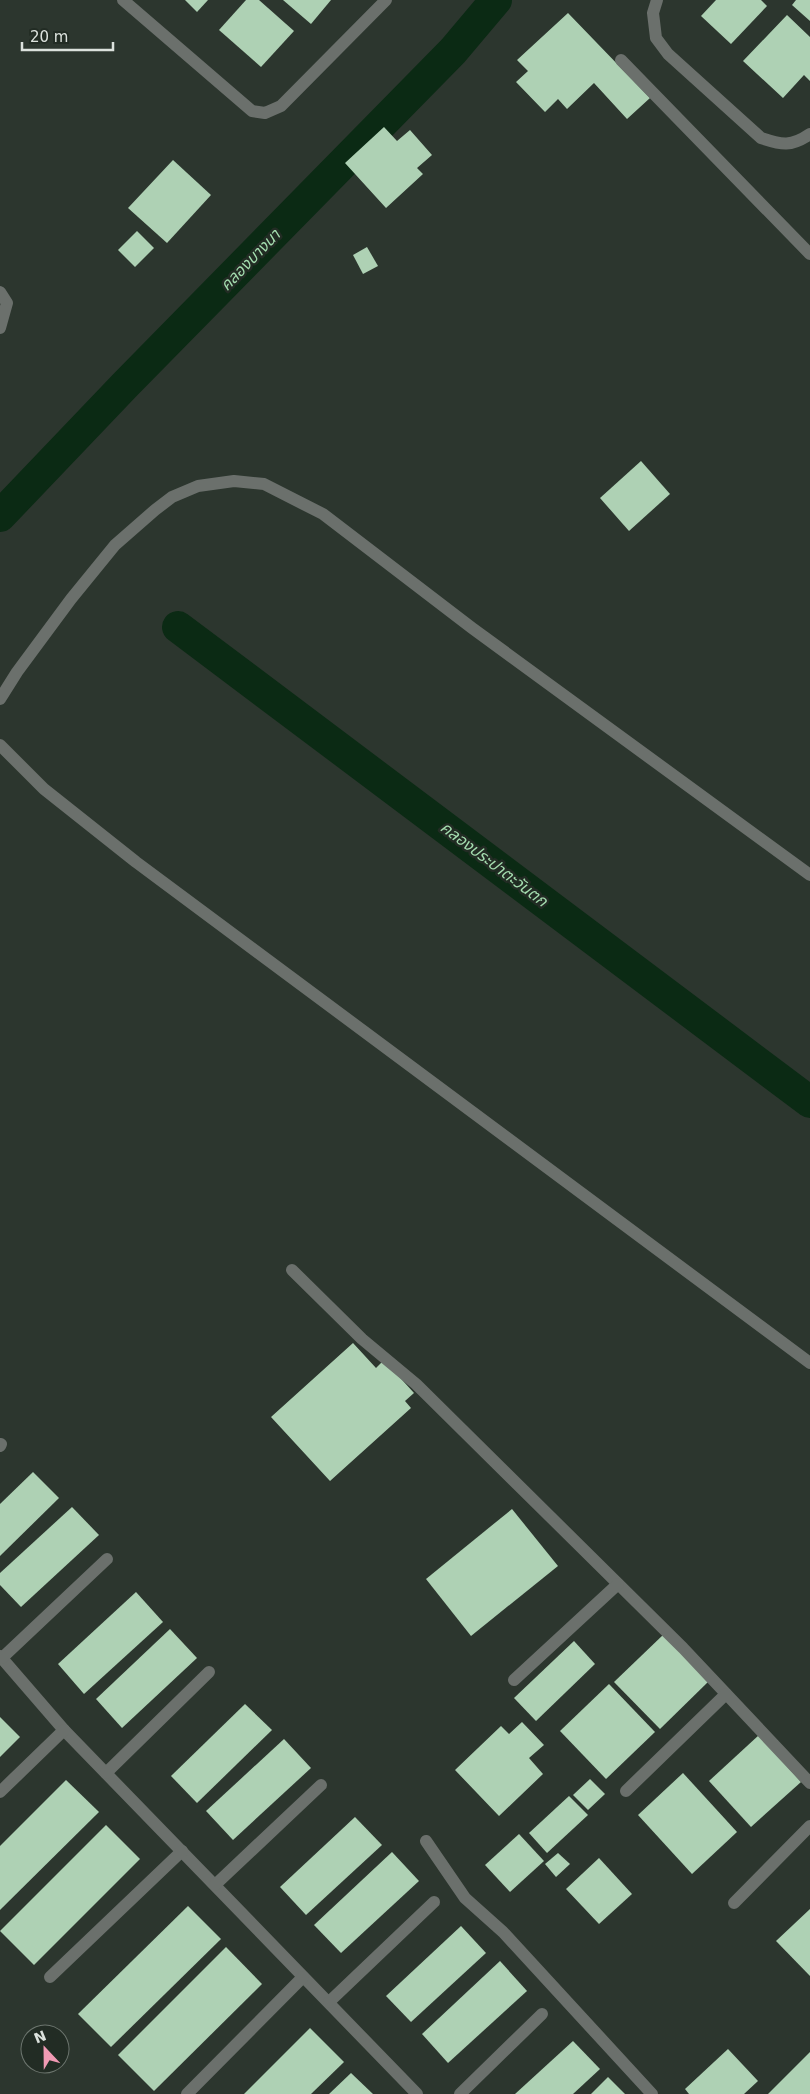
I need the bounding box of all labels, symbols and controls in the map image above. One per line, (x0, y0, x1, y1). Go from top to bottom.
scale bar (22, 20, 114, 52)
text: 20 m (30, 28, 68, 46)
water label: คลองบางนา (216, 224, 285, 295)
water label: คลองประปาตะวันตก (437, 818, 552, 911)
north arrow (20, 2024, 70, 2074)
text: N (32, 2027, 49, 2047)

